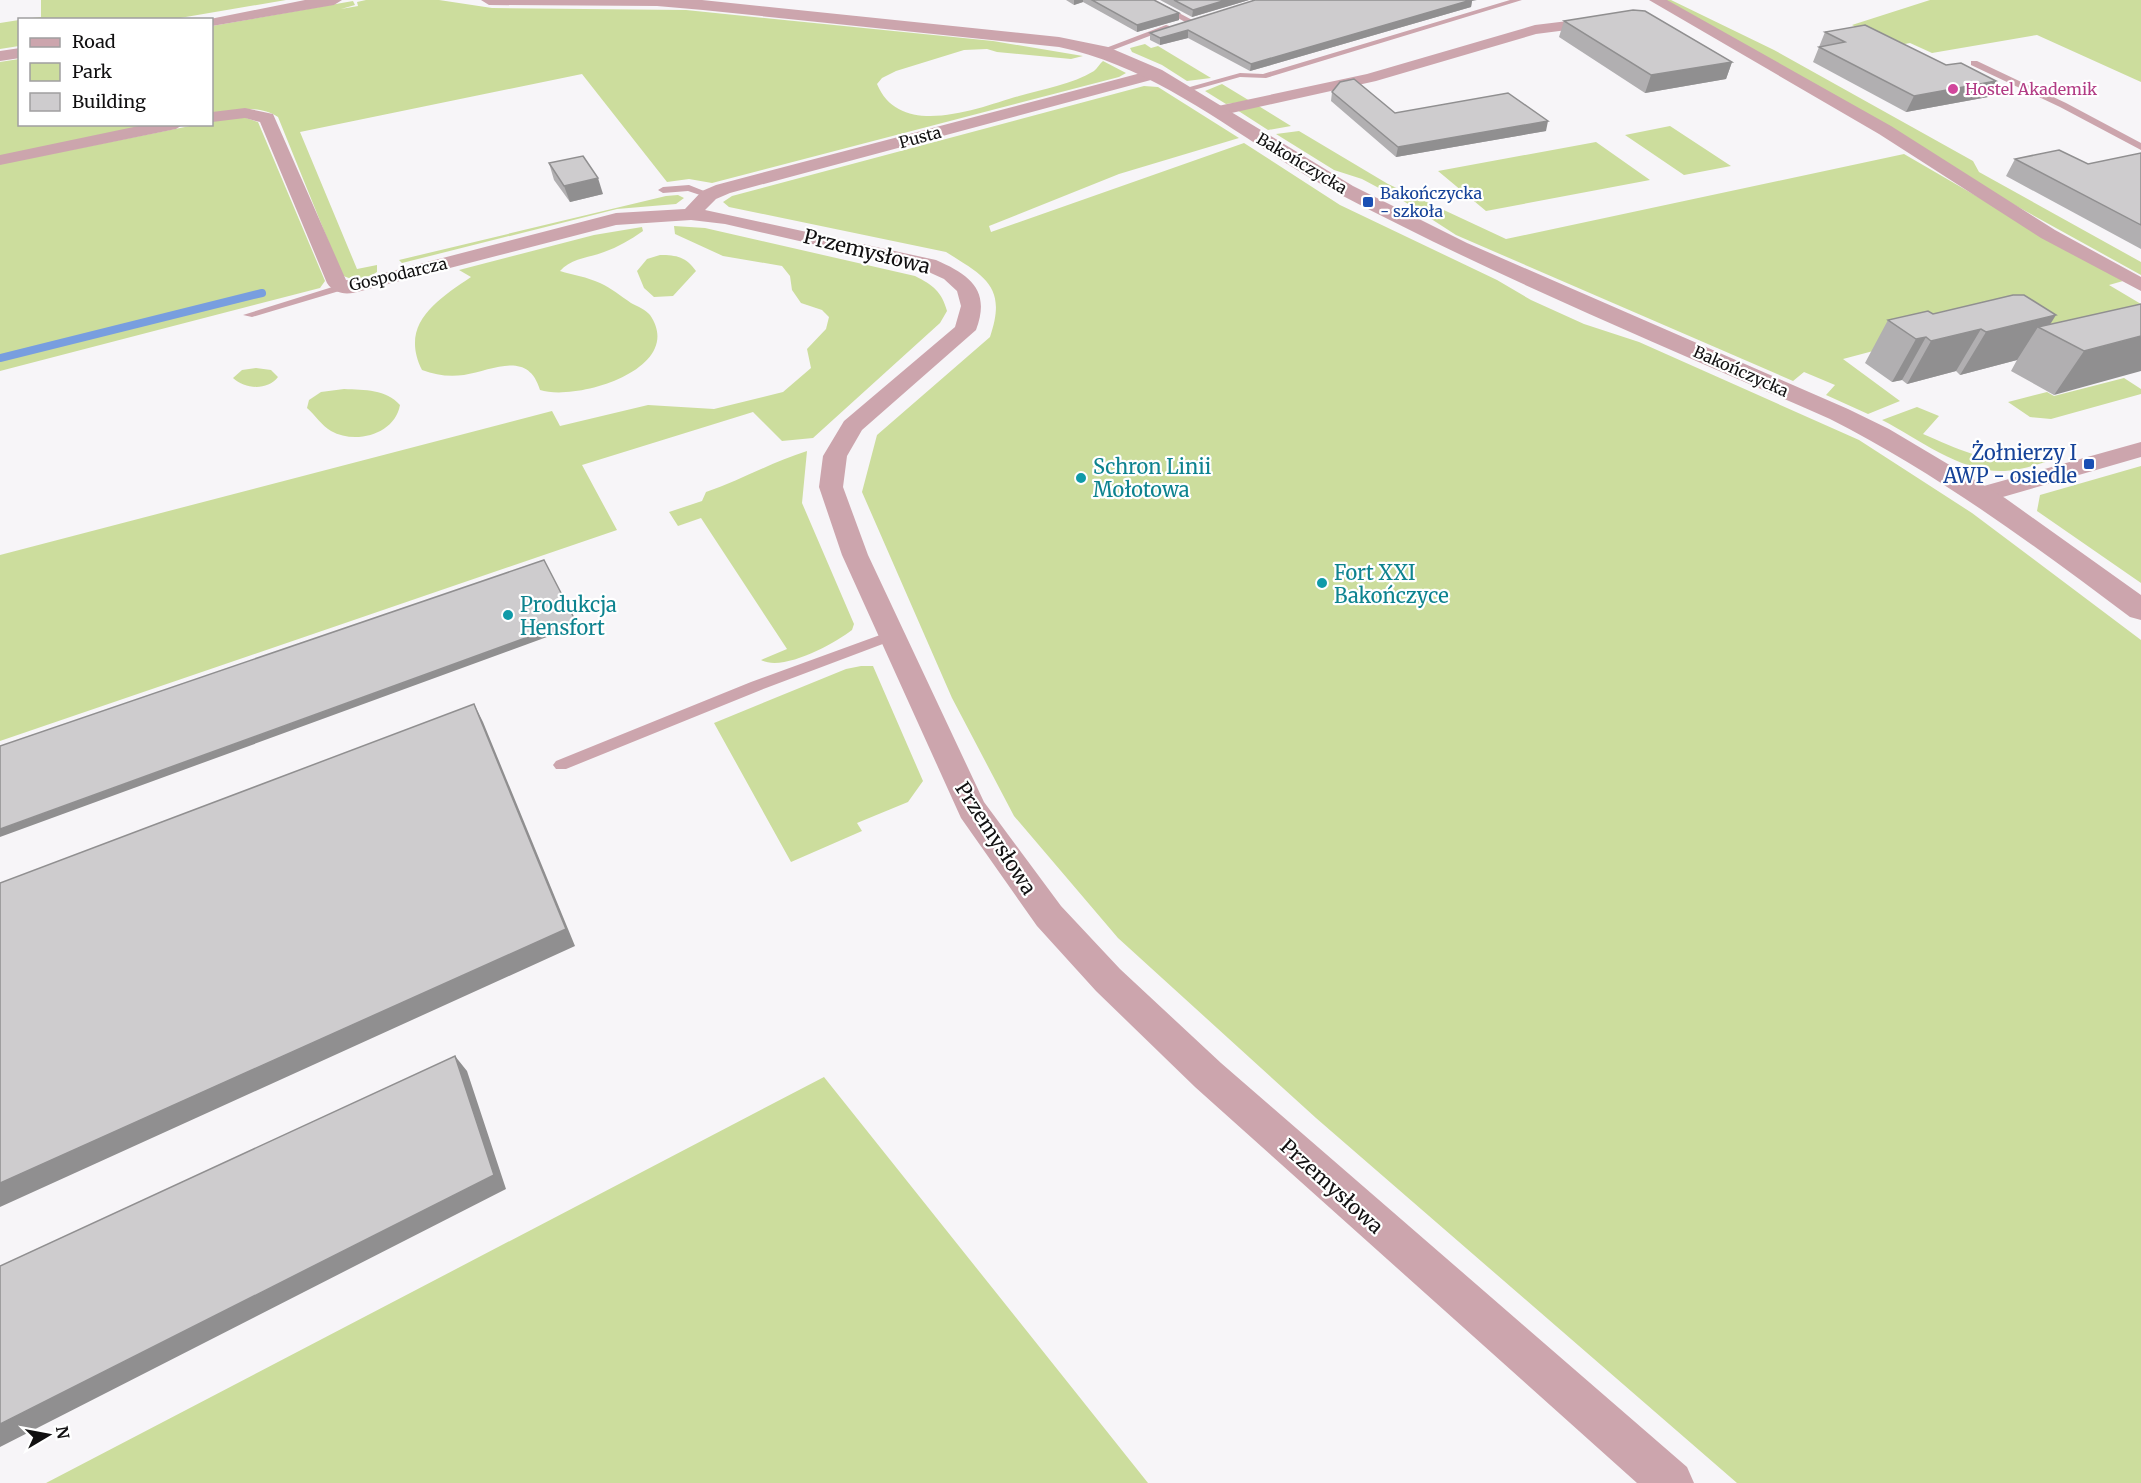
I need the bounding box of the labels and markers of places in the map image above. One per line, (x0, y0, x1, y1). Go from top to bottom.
place label: Hostel Akademik (1965, 79, 2098, 99)
marker: Hostel Akademik (1946, 82, 1960, 96)
place label: Bakończycka - szkoła (1380, 183, 1482, 221)
marker: Bakończycka - szkoła (1361, 195, 1375, 209)
place label: Żołnierzy I AWP - osiedle (1942, 440, 2077, 488)
place label: Schron Linii Mołotowa (1093, 454, 1211, 502)
marker: Żołnierzy I AWP - osiedle (2082, 457, 2096, 471)
marker: Schron Linii Mołotowa (1074, 471, 1088, 485)
place label: Fort XXI Bakończyce (1334, 560, 1449, 608)
marker: Fort XXI Bakończyce (1315, 576, 1329, 590)
place label: Produkcja Hensfort (520, 592, 617, 640)
marker: Produkcja Hensfort (501, 608, 515, 622)

